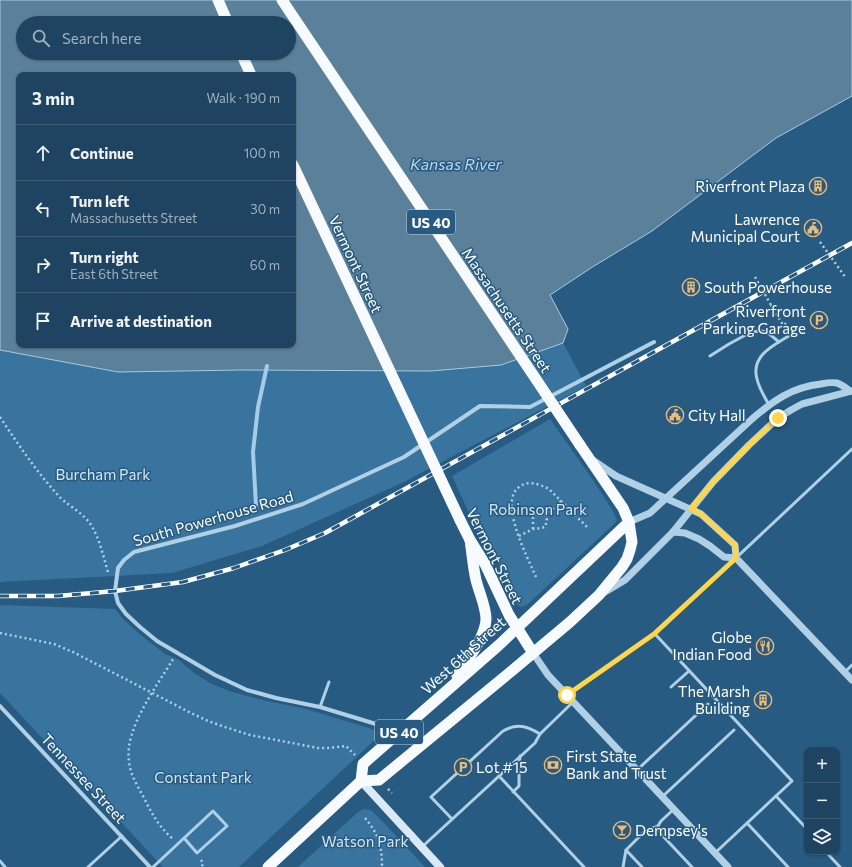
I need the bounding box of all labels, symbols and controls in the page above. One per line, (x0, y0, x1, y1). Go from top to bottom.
search box (16, 16, 296, 60)
icon: search (30, 27, 52, 49)
text: Search here (62, 29, 141, 47)
text: 3 min (32, 88, 75, 109)
text: Walk · 190 m (206, 90, 280, 106)
icon: ahead (32, 142, 54, 164)
text: Continue (70, 144, 134, 162)
text: 100 m (244, 145, 280, 161)
water label: Kansas River (410, 154, 503, 173)
building icon: Riverfront Plaza (808, 176, 828, 196)
place label: Riverfront Plaza (695, 177, 805, 195)
text: Turn left (70, 192, 129, 210)
icon: left (32, 198, 54, 220)
text: 30 m (250, 201, 280, 217)
text: Massachusetts Street (70, 210, 197, 226)
road number: US 40 (407, 210, 455, 234)
place label: Lawrence Municipal Court (690, 210, 800, 245)
street label: Vermont Street (326, 213, 386, 315)
public building icon: Lawrence Municipal Court (803, 218, 823, 238)
street label: Massachusetts Street (458, 244, 556, 376)
text: Turn right (70, 248, 139, 266)
icon: right (32, 254, 54, 276)
text: 60 m (250, 257, 280, 273)
text: East 6th Street (70, 266, 158, 282)
building icon: South Powerhouse (681, 277, 701, 297)
place label: South Powerhouse (704, 278, 832, 296)
place label: Riverfront Parking Garage (703, 302, 806, 337)
icon: arrive (32, 310, 54, 332)
parking icon: Riverfront Parking Garage (809, 310, 829, 330)
text: Arrive at destination (70, 312, 212, 330)
public building icon: City Hall (665, 405, 685, 425)
place label: City Hall (688, 406, 746, 424)
route end (769, 409, 787, 427)
park label: Burcham Park (56, 465, 151, 483)
street label: South Powerhouse Road (131, 486, 295, 550)
park label: Robinson Park (489, 500, 587, 518)
street label: Vermont Street (463, 505, 527, 607)
street label: West 6th Street (417, 612, 509, 698)
place label: Globe Indian Food (673, 628, 752, 663)
restaurant icon: Globe Indian Food (755, 636, 775, 656)
place label: The Marsh Building (678, 682, 750, 717)
route start (558, 686, 576, 704)
building icon: The Marsh Building (753, 690, 773, 710)
road number: US 40 (375, 720, 423, 744)
street label: Tennessee Street (38, 729, 130, 827)
place label: First State Bank and Trust (566, 747, 667, 782)
map controls (804, 747, 840, 855)
button: + (804, 747, 840, 783)
bank icon: First State Bank and Trust (543, 755, 563, 775)
parking icon: Lot #15 (453, 757, 473, 777)
place label: Lot #15 (476, 758, 528, 776)
park label: Constant Park (154, 768, 252, 786)
button: − (804, 783, 840, 819)
button: layers (804, 819, 840, 855)
bar icon: Dempsey's (612, 820, 632, 840)
place label: Dempsey's (635, 821, 708, 839)
park label: Watson Park (321, 832, 409, 850)

